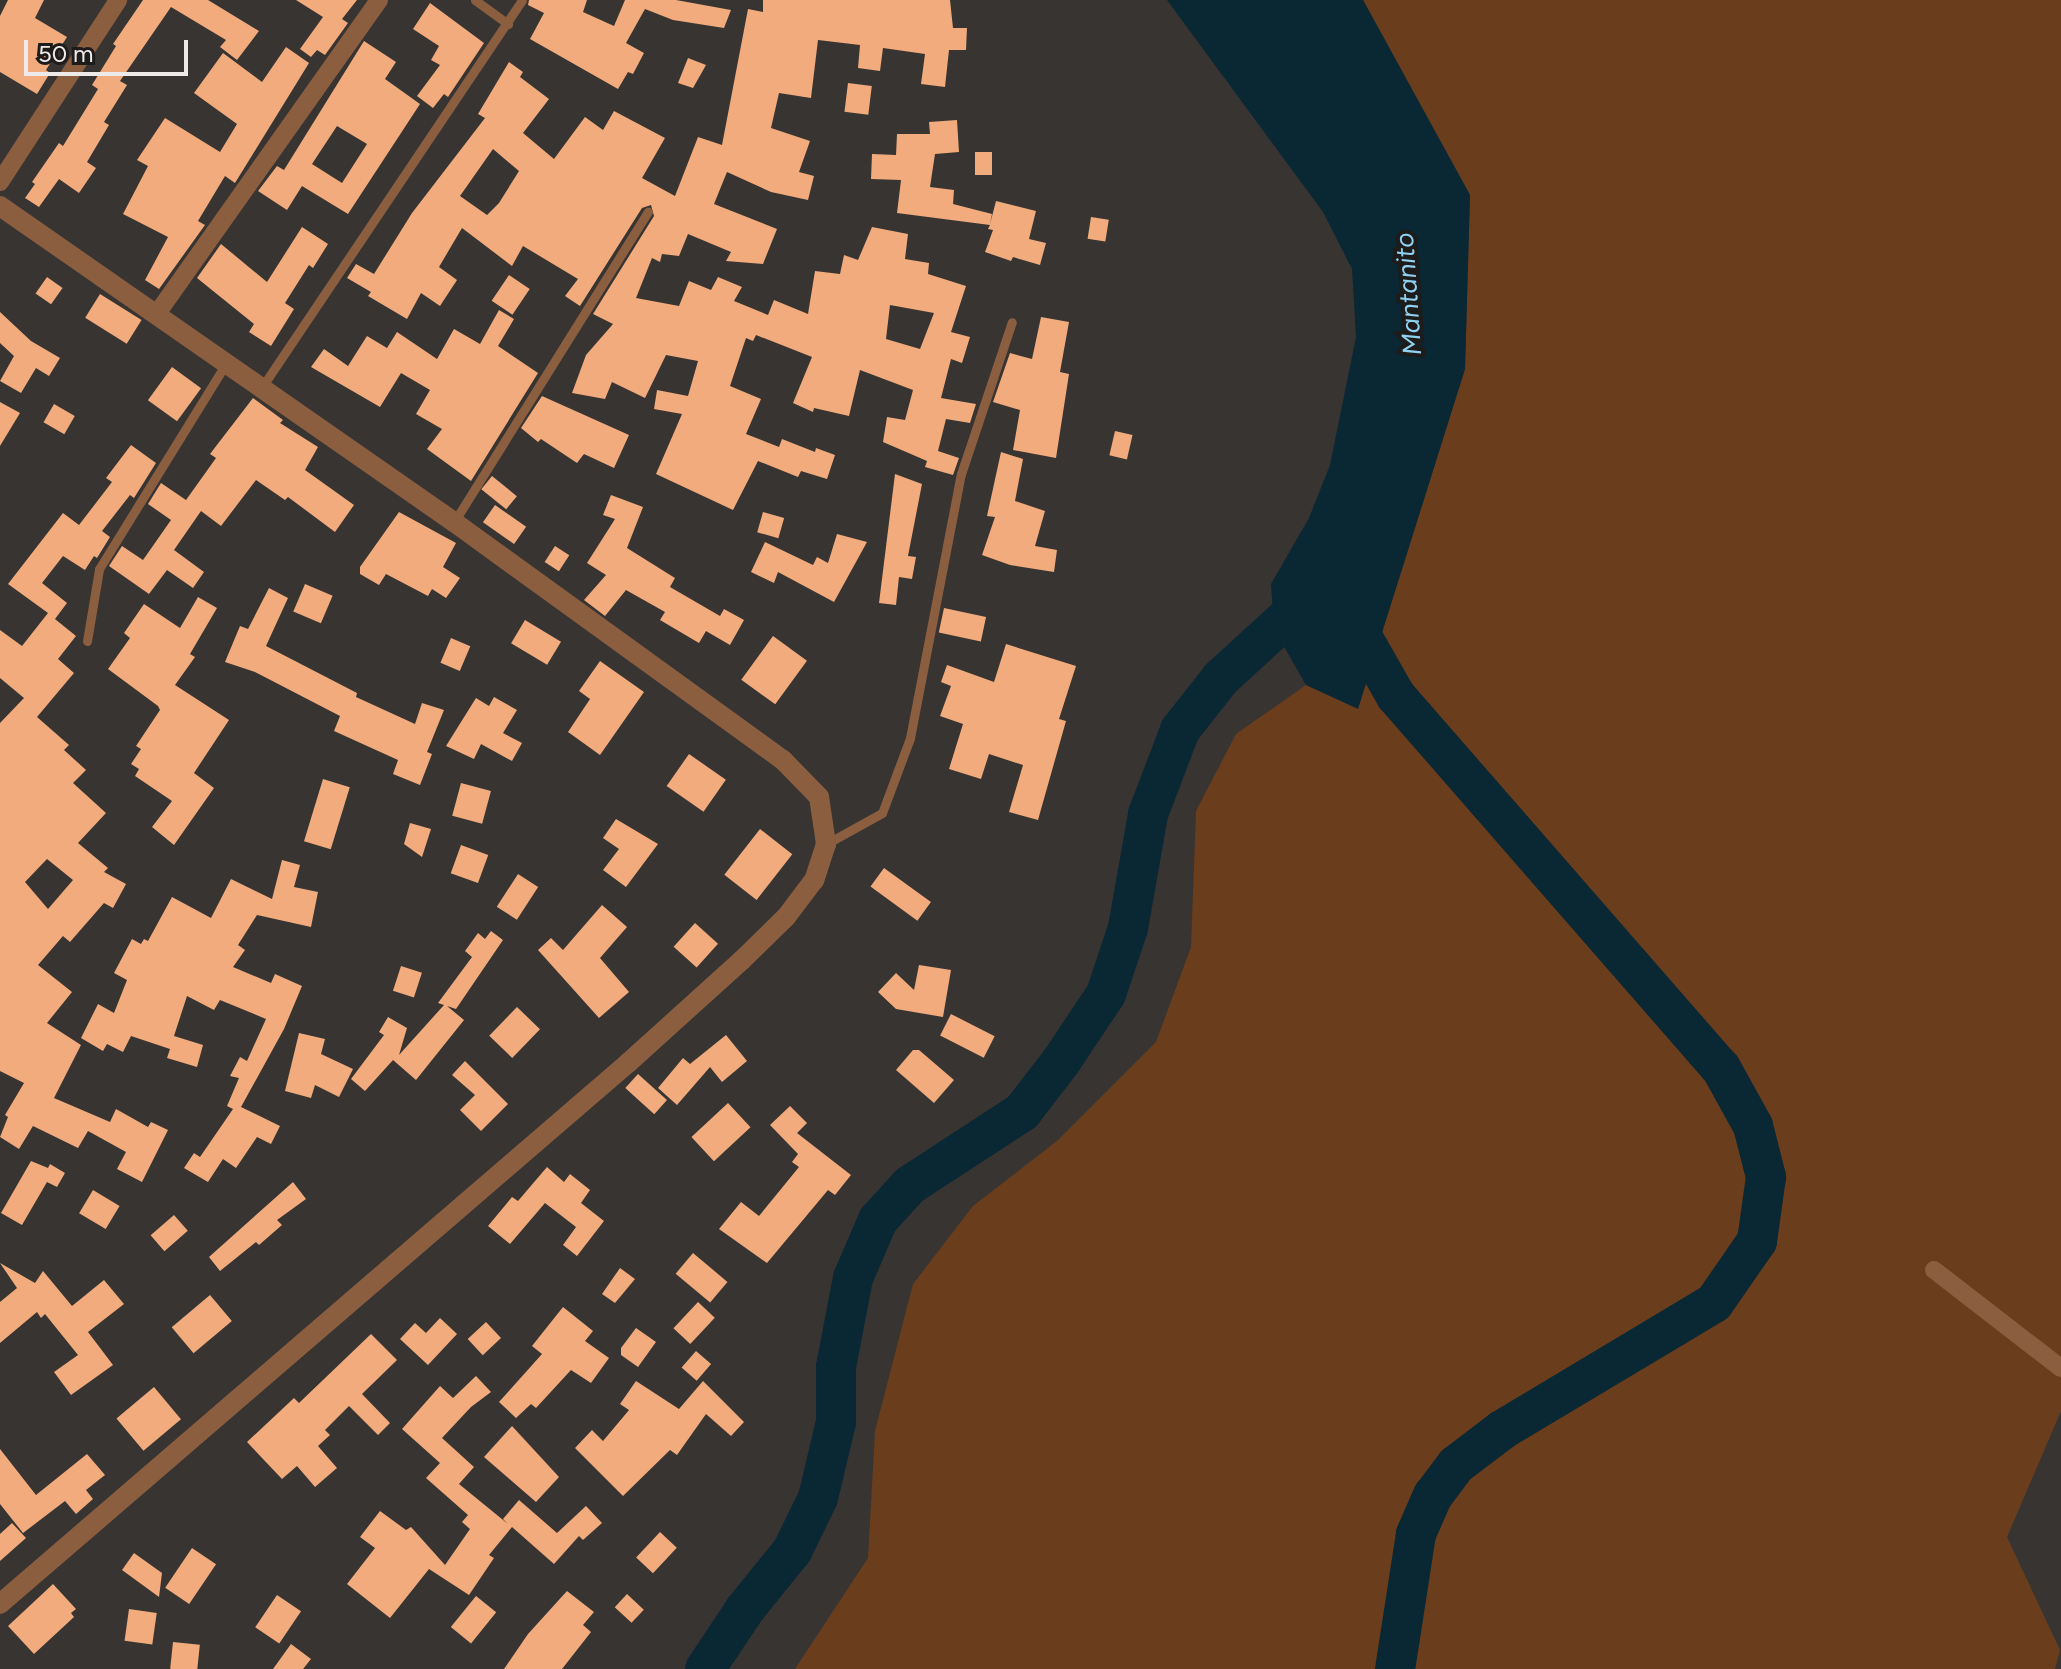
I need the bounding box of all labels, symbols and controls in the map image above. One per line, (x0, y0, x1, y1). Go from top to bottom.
scale bar (28, 24, 192, 74)
text: 50 m (38, 39, 94, 68)
water label: Mantanito (1389, 232, 1429, 356)

